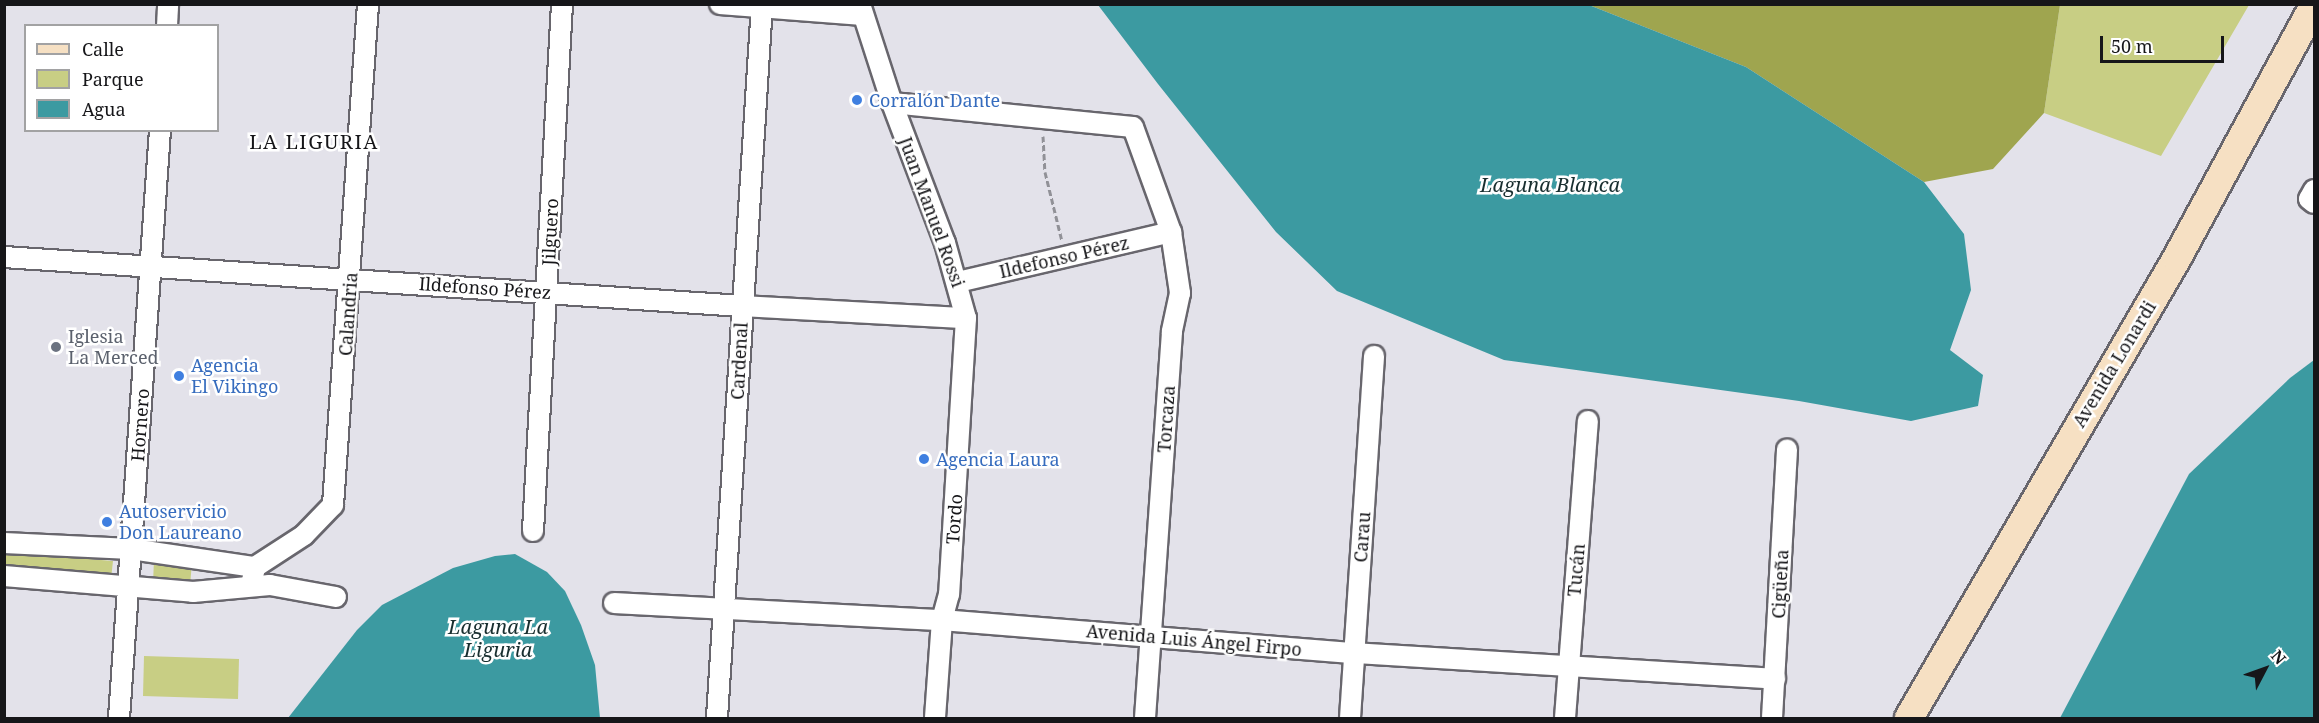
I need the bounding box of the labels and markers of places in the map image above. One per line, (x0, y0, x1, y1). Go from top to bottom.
place label: Corralón Dante (869, 89, 1000, 111)
marker: Corralón Dante (850, 93, 864, 107)
place label: Iglesia La Merced (68, 326, 159, 368)
marker: Iglesia La Merced (49, 340, 63, 354)
place label: Agencia El Vikingo (191, 355, 278, 398)
marker: Agencia El Vikingo (172, 369, 186, 383)
place label: Agencia Laura (936, 448, 1060, 470)
marker: Agencia Laura (917, 452, 931, 466)
place label: Autoservicio Don Laureano (119, 501, 242, 544)
marker: Autoservicio Don Laureano (100, 515, 114, 529)

